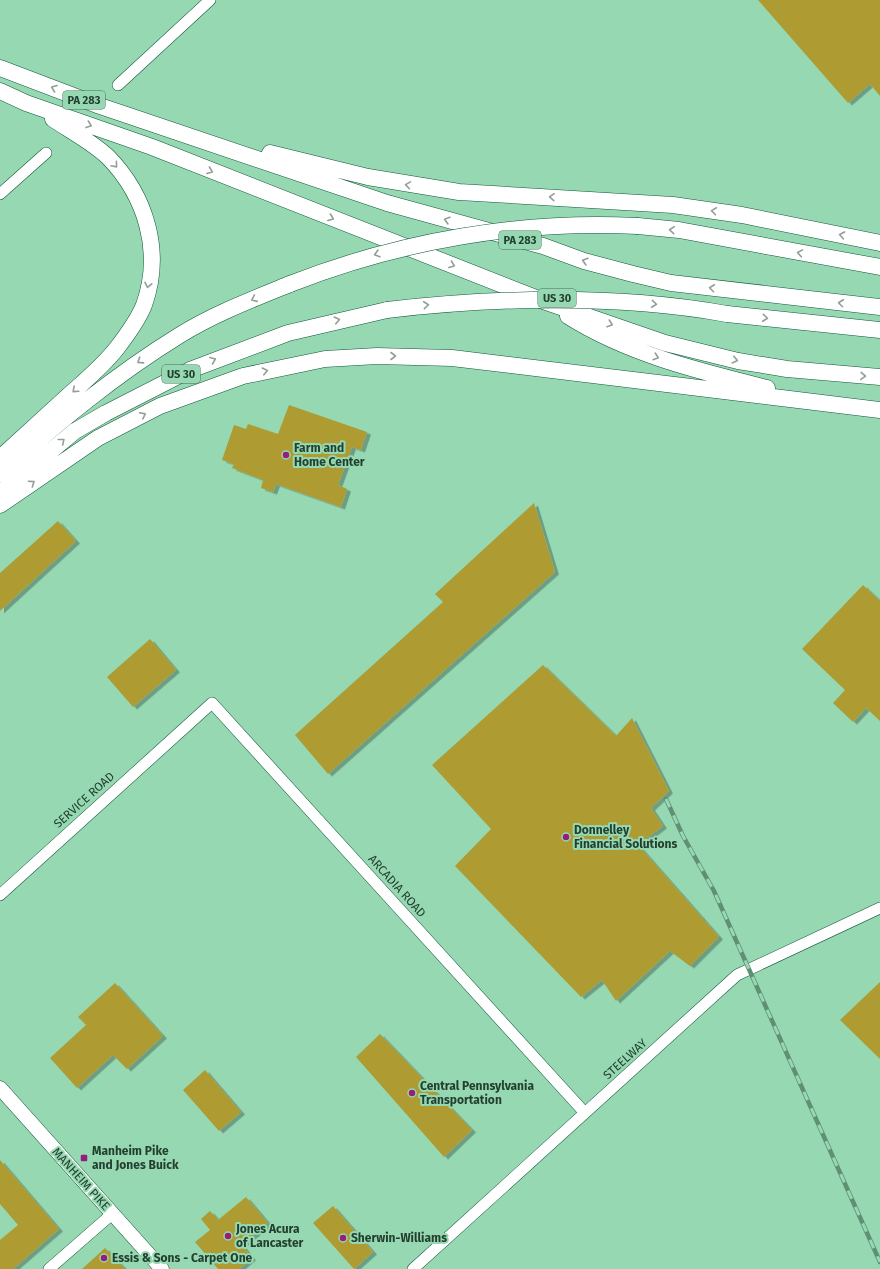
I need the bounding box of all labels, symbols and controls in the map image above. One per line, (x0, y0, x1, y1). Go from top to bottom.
one-way arrow (50, 85, 57, 93)
road number: PA 283 (63, 91, 105, 109)
one-way arrow (85, 121, 92, 129)
one-way arrow (110, 161, 117, 168)
one-way arrow (207, 166, 214, 174)
one-way arrow (405, 181, 411, 190)
one-way arrow (549, 193, 555, 202)
one-way arrow (711, 207, 717, 216)
one-way arrow (328, 213, 335, 221)
one-way arrow (444, 216, 451, 225)
one-way arrow (669, 225, 675, 234)
road number: PA 283 (499, 231, 541, 249)
one-way arrow (839, 231, 845, 239)
one-way arrow (374, 249, 381, 258)
one-way arrow (797, 249, 803, 258)
one-way arrow (582, 257, 589, 266)
one-way arrow (449, 261, 456, 269)
one-way arrow (145, 282, 153, 289)
one-way arrow (709, 284, 715, 293)
road number: US 30 (538, 289, 576, 307)
one-way arrow (251, 294, 259, 302)
one-way arrow (838, 299, 844, 308)
one-way arrow (651, 300, 657, 309)
one-way arrow (423, 301, 429, 310)
one-way arrow (762, 313, 768, 322)
one-way arrow (334, 317, 340, 325)
one-way arrow (606, 319, 613, 328)
one-way arrow (390, 352, 396, 360)
one-way arrow (652, 352, 659, 361)
one-way arrow (731, 355, 738, 363)
one-way arrow (138, 356, 145, 363)
one-way arrow (210, 357, 217, 365)
road number: US 30 (162, 365, 200, 383)
one-way arrow (262, 368, 268, 376)
one-way arrow (860, 372, 866, 380)
one-way arrow (73, 385, 80, 392)
one-way arrow (138, 412, 146, 420)
one-way arrow (58, 439, 65, 446)
place label: Farm and Home Center (294, 441, 365, 469)
marker: Farm and Home Center (281, 450, 291, 460)
one-way arrow (28, 480, 35, 488)
street label: SERVICE ROAD (51, 769, 117, 831)
place label: Donnelley Financial Solutions (574, 823, 678, 851)
marker: Donnelley Financial Solutions (561, 832, 571, 842)
street label: ARCADIA ROAD (365, 852, 429, 920)
street label: STEELWAY (600, 1036, 650, 1082)
place label: Central Pennsylvania Transportation (420, 1079, 534, 1107)
marker: Central Pennsylvania Transportation (407, 1088, 417, 1098)
place label: Manheim Pike and Jones Buick (92, 1144, 179, 1172)
street label: MANHEIM PIKE (49, 1145, 113, 1213)
marker: Manheim Pike and Jones Buick (79, 1153, 89, 1163)
place label: Jones Acura of Lancaster (235, 1222, 304, 1250)
marker: Jones Acura of Lancaster (223, 1231, 233, 1241)
place label: Sherwin-Williams (351, 1231, 447, 1245)
marker: Sherwin-Williams (338, 1233, 348, 1243)
place label: Essis & Sons - Carpet One (112, 1251, 253, 1265)
marker: Essis & Sons - Carpet One (99, 1253, 109, 1263)

